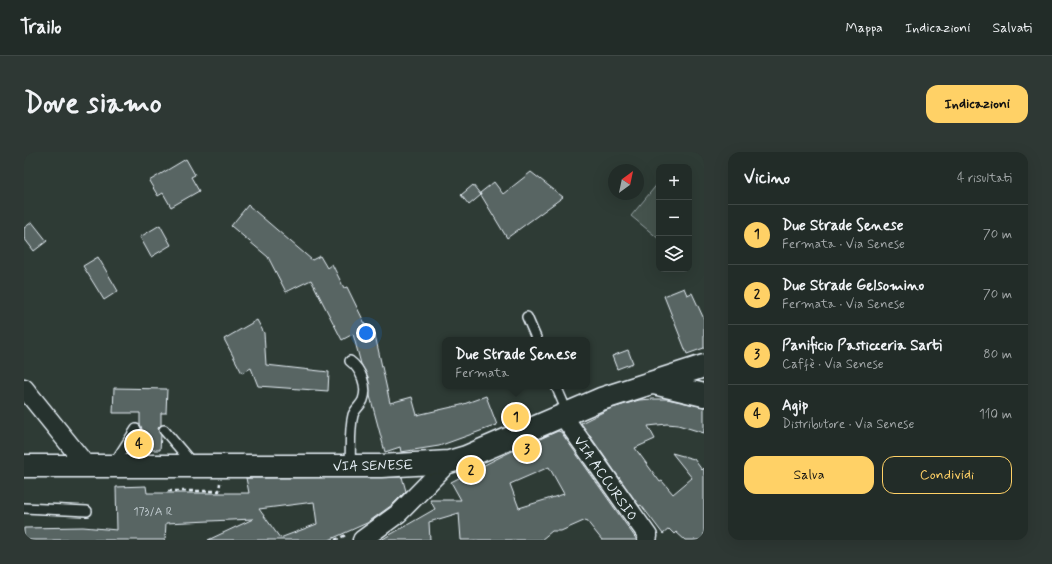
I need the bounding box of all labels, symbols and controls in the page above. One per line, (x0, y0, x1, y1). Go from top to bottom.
text: Trailo (20, 15, 62, 40)
text: Mappa (845, 19, 883, 37)
text: Indicazioni (905, 19, 970, 37)
text: Salvati (992, 19, 1032, 37)
button: Indicazioni (926, 85, 1028, 123)
text: Dove siamo (24, 86, 162, 123)
north arrow (608, 164, 644, 200)
map controls (656, 164, 692, 272)
button: + (656, 164, 692, 200)
text: Vicino (744, 167, 790, 189)
text: 4 risultati (957, 170, 1012, 187)
button: − (656, 200, 692, 236)
text: Due Strade Senese (782, 216, 903, 236)
text: 1 (754, 226, 760, 243)
text: 70 m (983, 226, 1012, 243)
button: layers (656, 236, 692, 272)
text: Fermata · Via Senese (782, 236, 905, 253)
text: Due Strade Gelsomino (782, 276, 924, 296)
text: 2 (754, 286, 760, 303)
text: 70 m (983, 286, 1012, 303)
text: Fermata · Via Senese (782, 296, 905, 313)
your location (356, 323, 376, 343)
text: Panificio Pasticceria Sarti (782, 336, 942, 356)
popup (442, 337, 590, 389)
text: Due Strade Senese (455, 345, 577, 365)
text: 3 (754, 346, 760, 363)
text: 80 m (983, 346, 1012, 363)
text: Caffè · Via Senese (782, 356, 884, 373)
text: Fermata (455, 365, 509, 382)
text: Agip (782, 396, 808, 416)
pin: 1 (503, 402, 529, 432)
text: 4 (753, 406, 761, 423)
text: 110 m (979, 406, 1012, 423)
text: Distributore · Via Senese (782, 416, 914, 433)
pin: 4 (126, 429, 152, 459)
street label: VIA ACCURSIO (569, 433, 641, 524)
pin: 3 (514, 434, 540, 464)
pin: 2 (458, 455, 484, 485)
street label: VIA SENESE (333, 456, 413, 476)
button: Salva (744, 456, 874, 494)
button: Condividi (882, 456, 1012, 494)
house number: 173/A R (133, 504, 173, 520)

